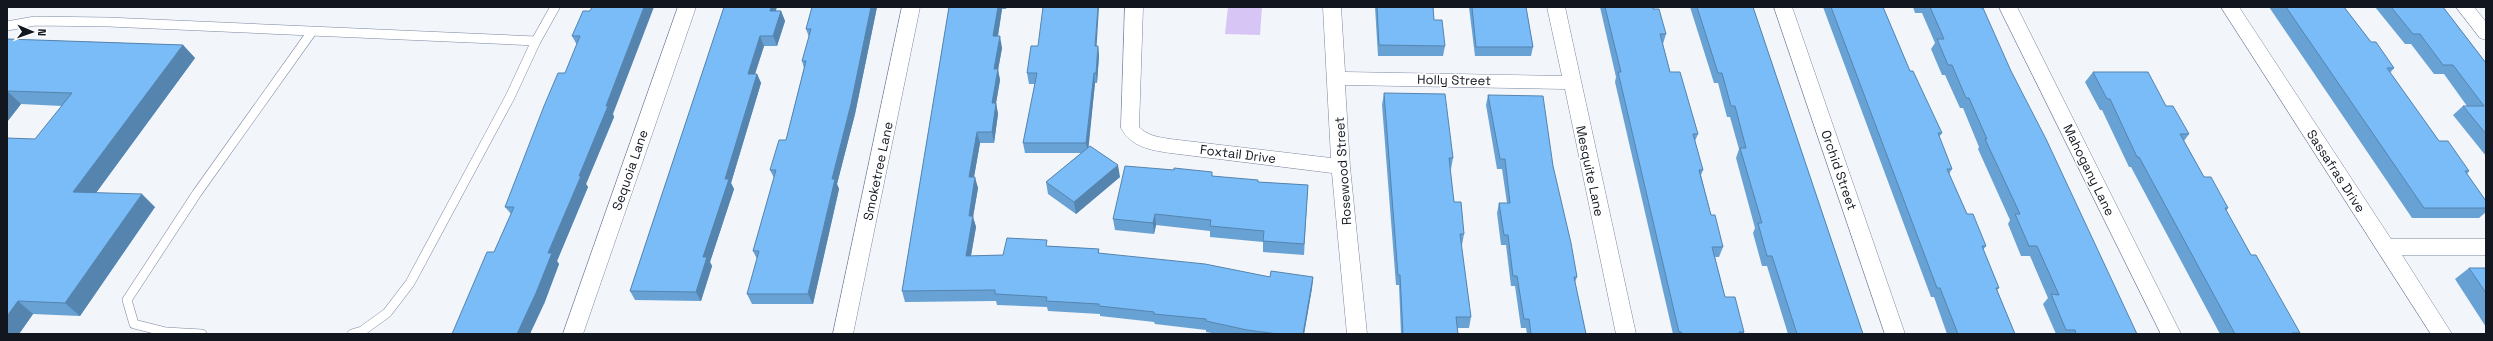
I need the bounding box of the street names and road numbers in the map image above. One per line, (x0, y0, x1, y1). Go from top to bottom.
street label: Holly Street (1417, 71, 1491, 89)
street label: Rosewood Street (1331, 116, 1355, 226)
street label: Smoketree Lane (859, 120, 897, 222)
street label: Mahogany Lane (2059, 121, 2119, 219)
street label: Mesquite Lane (1572, 124, 1608, 218)
street label: Sassafras Drive (2303, 126, 2369, 216)
street label: Sequoia Lane (608, 127, 652, 213)
street label: Orchid Street (1817, 128, 1861, 212)
street label: Foxtail Drive (1199, 141, 1277, 167)

